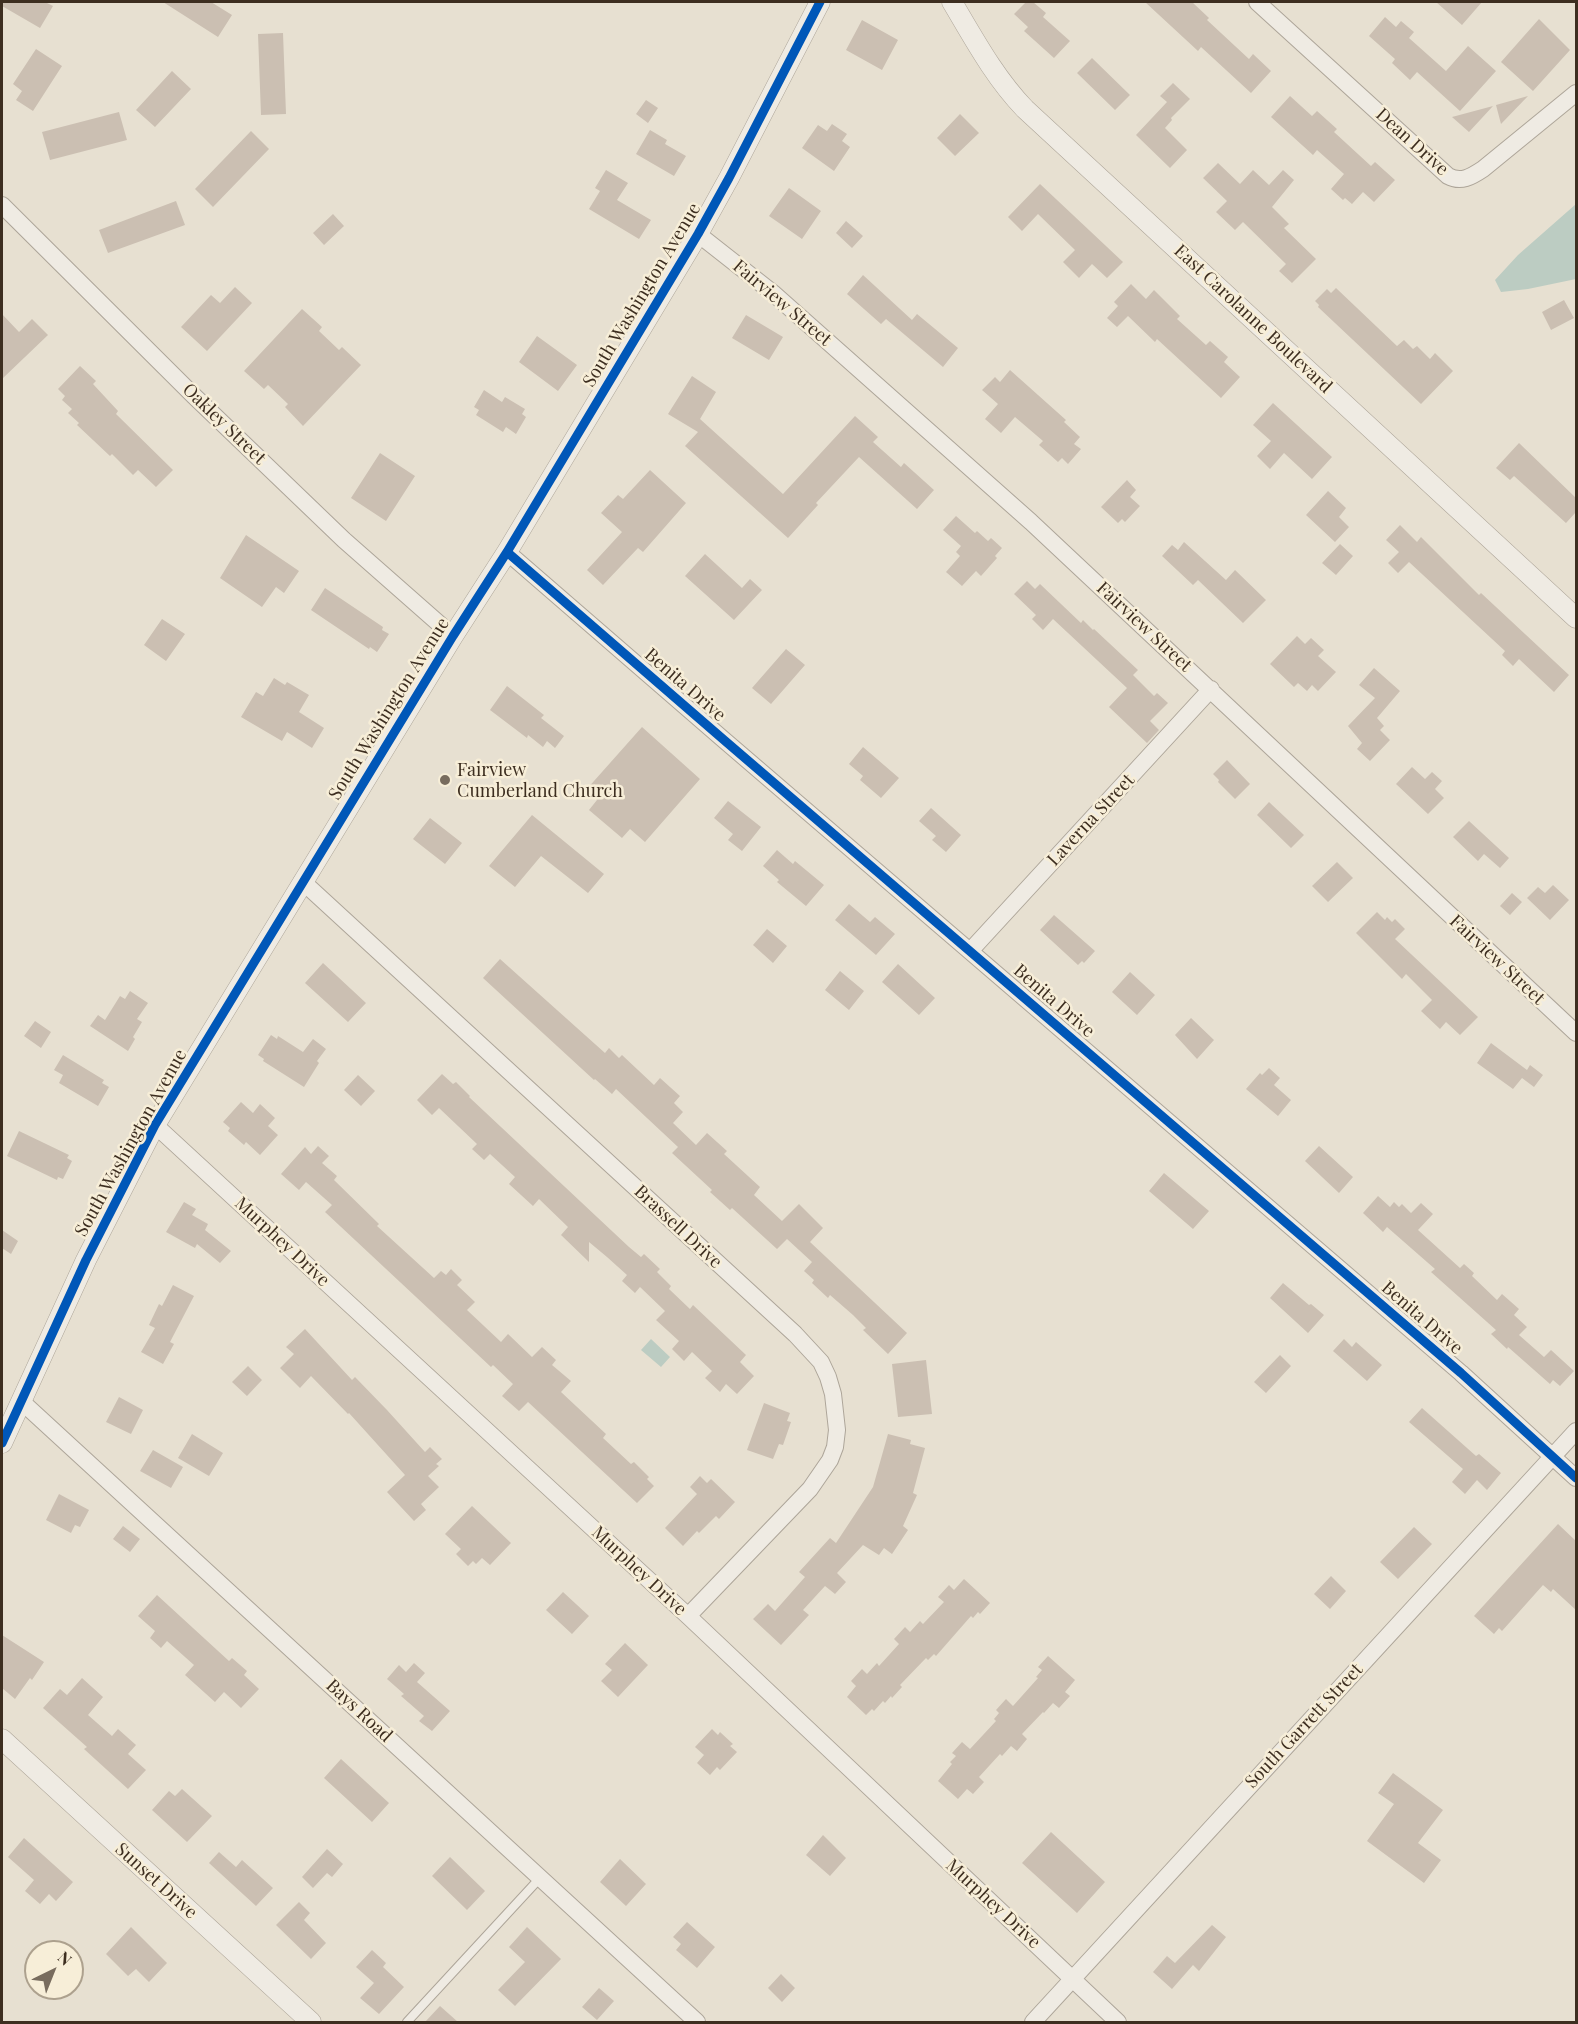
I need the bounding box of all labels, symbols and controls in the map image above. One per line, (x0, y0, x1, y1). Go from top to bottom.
street label: Dean Drive (1371, 104, 1453, 180)
street label: South Washington Avenue (578, 199, 706, 391)
street label: East Carolanne Boulevard (1170, 240, 1336, 398)
street label: Fairview Street (728, 256, 836, 350)
street label: Oakley Street (178, 379, 270, 469)
street label: Fairview Street (1092, 577, 1196, 677)
street label: South Washington Avenue (324, 614, 454, 804)
street label: Benita Drive (640, 644, 730, 726)
place label: Fairview Cumberland Church (457, 759, 623, 802)
street label: Laverna Street (1043, 770, 1139, 870)
marker: Fairview Cumberland Church (438, 773, 452, 787)
street label: Fairview Street (1445, 910, 1549, 1010)
street label: Benita Drive (1009, 960, 1099, 1042)
street label: South Washington Avenue (70, 1046, 192, 1240)
street label: Brassell Drive (630, 1181, 726, 1273)
street label: Murphey Drive (230, 1193, 334, 1291)
street label: Benita Drive (1377, 1277, 1467, 1359)
street label: Murphey Drive (587, 1522, 691, 1620)
street label: South Garrett Street (1241, 1659, 1367, 1793)
street label: Bays Road (321, 1675, 397, 1747)
street label: Sunset Drive (111, 1839, 201, 1923)
street label: Murphey Drive (941, 1855, 1045, 1953)
north arrow (24, 1940, 84, 2000)
text: N (54, 1946, 77, 1970)

